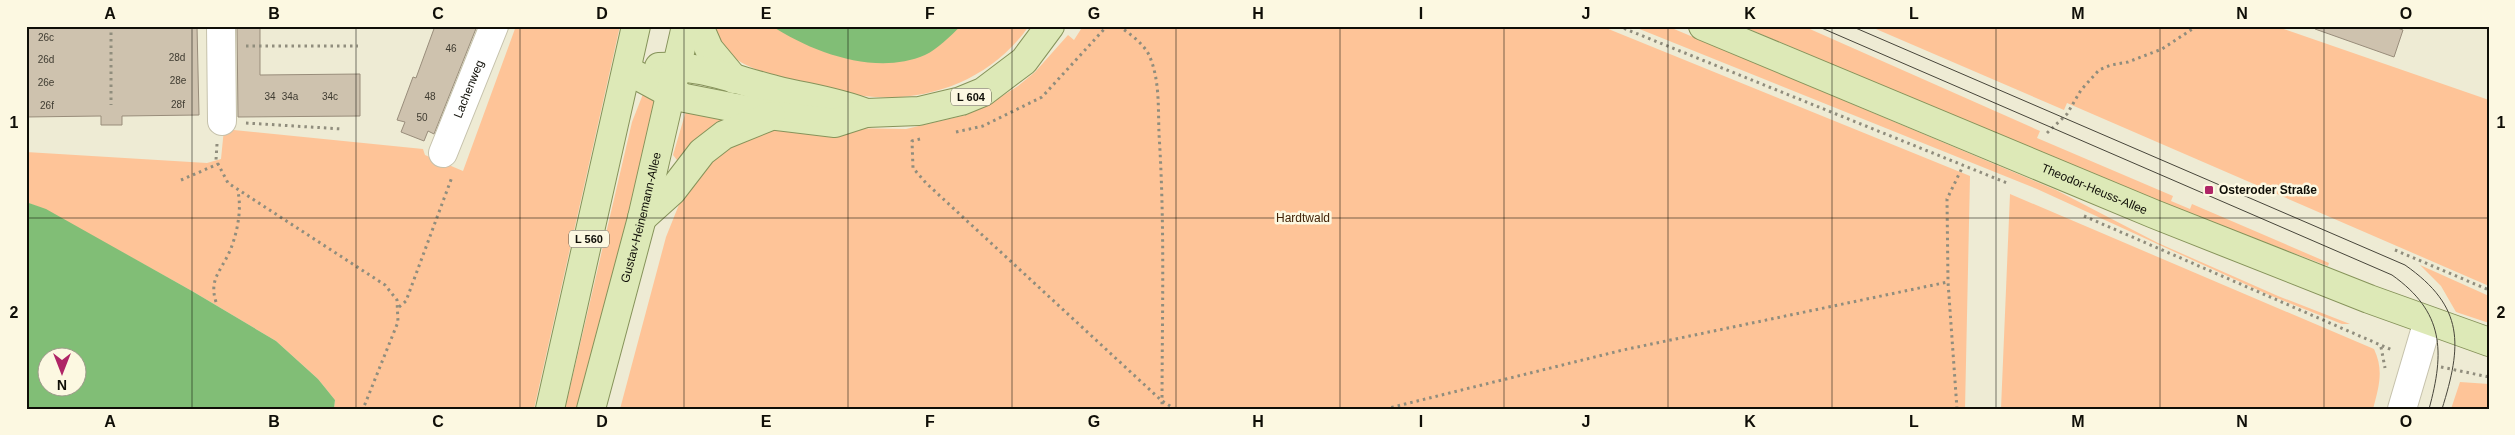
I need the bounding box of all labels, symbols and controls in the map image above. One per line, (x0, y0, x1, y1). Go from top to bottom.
text: A (104, 5, 116, 22)
text: B (268, 5, 280, 22)
text: C (432, 5, 444, 22)
text: D (596, 5, 608, 22)
text: E (761, 5, 772, 22)
text: F (925, 5, 935, 22)
text: G (1088, 5, 1100, 22)
text: H (1252, 5, 1264, 22)
text: I (1419, 5, 1423, 22)
text: J (1582, 5, 1590, 22)
text: K (1744, 5, 1756, 22)
text: L (1909, 5, 1919, 22)
text: M (2071, 5, 2085, 22)
text: N (2236, 5, 2248, 22)
text: O (2400, 5, 2412, 22)
house number: 26c (38, 32, 54, 43)
house number: 46 (445, 43, 457, 54)
house number: 28d (169, 52, 185, 63)
house number: 26d (38, 54, 54, 65)
street label: Lachenweg (451, 58, 487, 120)
house number: 28e (170, 75, 187, 86)
house number: 26e (38, 77, 55, 88)
road number: L 604 (951, 88, 991, 105)
house number: 34 (264, 91, 276, 102)
house number: 34a (282, 91, 299, 102)
house number: 34c (322, 91, 338, 102)
house number: 48 (424, 91, 436, 102)
house number: 28f (171, 99, 185, 110)
house number: 26f (40, 100, 54, 111)
house number: 50 (416, 112, 428, 123)
text: 1 (10, 114, 19, 131)
text: 1 (2497, 114, 2506, 131)
street label: Gustav-Heinemann-Allee (618, 150, 664, 284)
street label: Theodor-Heuss-Allee (2039, 161, 2150, 218)
place label: Osteroder Straße (2219, 183, 2317, 197)
marker: Osteroder Straße (2203, 184, 2215, 196)
park label: Hardtwald (1276, 211, 1330, 225)
road number: L 560 (569, 230, 609, 248)
text: 2 (10, 304, 19, 321)
text: 2 (2497, 304, 2506, 321)
north arrow (38, 348, 88, 398)
text: N (57, 377, 67, 393)
text: A (104, 413, 116, 430)
text: B (268, 413, 280, 430)
text: C (432, 413, 444, 430)
text: D (596, 413, 608, 430)
text: E (761, 413, 772, 430)
text: F (925, 413, 935, 430)
text: G (1088, 413, 1100, 430)
text: H (1252, 413, 1264, 430)
text: I (1419, 413, 1423, 430)
text: J (1582, 413, 1590, 430)
text: K (1744, 413, 1756, 430)
text: L (1909, 413, 1919, 430)
text: M (2071, 413, 2085, 430)
text: N (2236, 413, 2248, 430)
text: O (2400, 413, 2412, 430)

